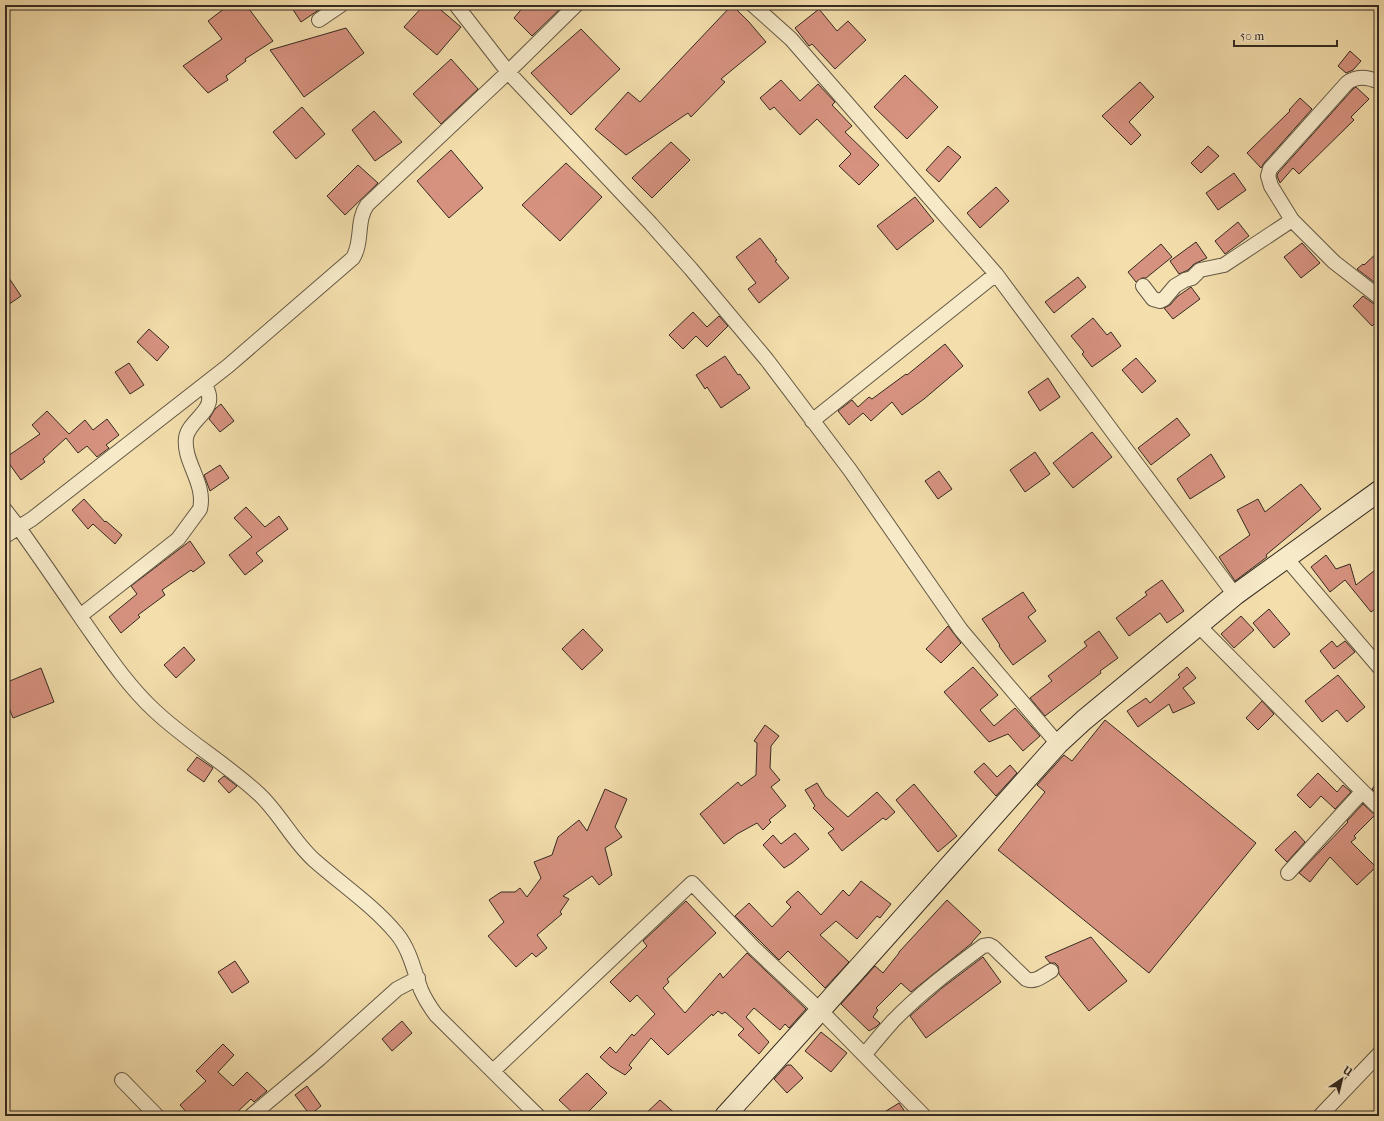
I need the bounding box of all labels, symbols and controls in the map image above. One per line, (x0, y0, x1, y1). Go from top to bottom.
scale bar (1234, 22, 1337, 48)
text: 50 m (1240, 29, 1264, 43)
north arrow (1322, 1059, 1362, 1099)
text: U (1339, 1063, 1355, 1079)

